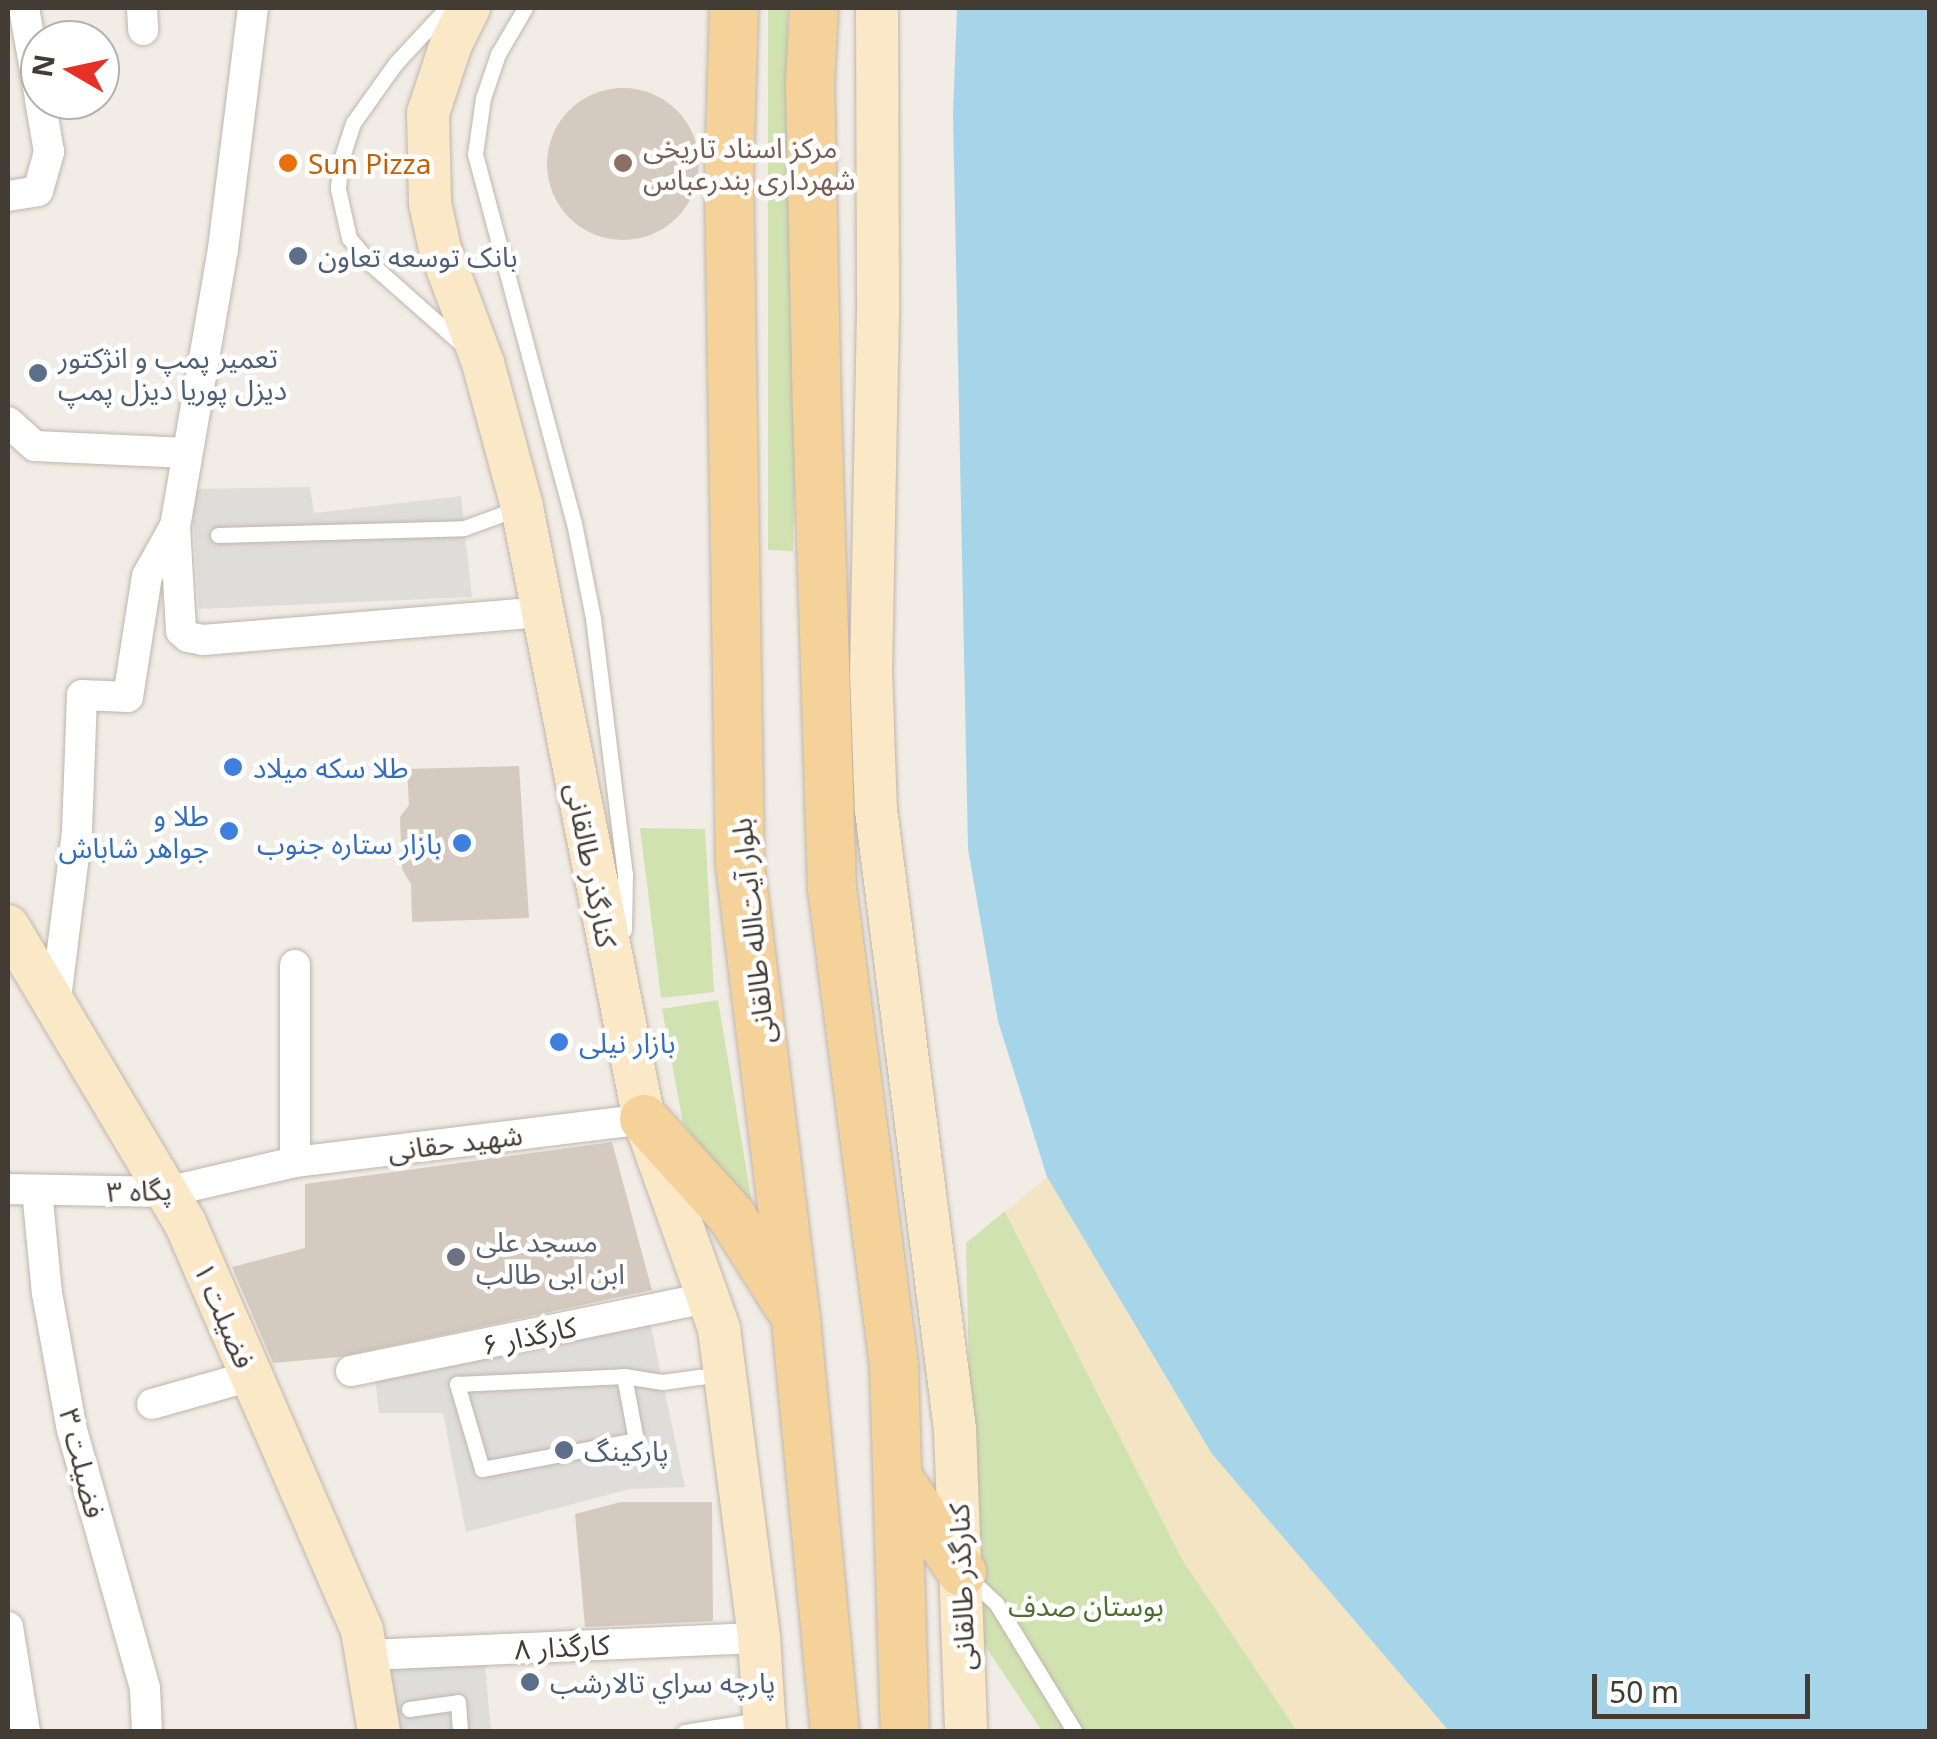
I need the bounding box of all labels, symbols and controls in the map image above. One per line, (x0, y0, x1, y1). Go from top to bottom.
north arrow (20, 20, 120, 120)
text: N (22, 51, 63, 80)
place label: مرکز اسناد تاریخی شهرداری بندرعباس (643, 130, 856, 196)
place label: Sun Pizza (308, 146, 431, 180)
marker: Sun Pizza (277, 152, 299, 174)
marker: مرکز اسناد تاریخی شهرداری بندرعباس (612, 152, 634, 174)
place label: بانک توسعه تعاون (318, 239, 518, 273)
marker: بانک توسعه تعاون (287, 245, 309, 267)
place label: تعمیر پمپ و انژکتور دیزل پوریا دیزل پمپ (58, 340, 287, 406)
marker: تعمیر پمپ و انژکتور دیزل پوریا دیزل پمپ (27, 362, 49, 384)
place label: طلا سکه میلاد (253, 750, 408, 784)
marker: طلا سکه میلاد (222, 756, 244, 778)
street label: کنارگذر طالقانی (560, 780, 624, 950)
place label: طلا و جواهر شاباش (59, 798, 209, 864)
street label: بلوار آیت‌الله طالقانی (723, 817, 781, 1045)
marker: طلا و جواهر شاباش (218, 820, 240, 842)
place label: بازار ستاره جنوب (257, 826, 442, 860)
marker: بازار ستاره جنوب (451, 832, 473, 854)
place label: بازار نیلی (579, 1025, 675, 1059)
marker: بازار نیلی (548, 1031, 570, 1053)
street label: شهید حقانی (386, 1117, 524, 1167)
street label: پگاه ۳ (106, 1172, 172, 1208)
place label: مسجد علی ابن ابی طالب (476, 1224, 625, 1290)
marker: مسجد علی ابن ابی طالب (445, 1246, 467, 1268)
street label: فضیلت ۱ (188, 1257, 262, 1373)
street label: کارگذار ۶ (479, 1309, 579, 1361)
street label: فضیلت ۳ (53, 1405, 113, 1521)
place label: پارکینگ (584, 1433, 669, 1467)
marker: پارکینگ (553, 1439, 575, 1461)
street label: کنارگذر طالقانی (941, 1503, 981, 1671)
park label: بوستان صدف (1008, 1588, 1164, 1622)
street label: کارگذار ۸ (513, 1627, 611, 1665)
scale bar (1597, 1654, 1814, 1716)
place label: پارچه سراي تالارشب (550, 1665, 775, 1699)
marker: پارچه سراي تالارشب (519, 1671, 541, 1693)
text: 50 m (1609, 1671, 1679, 1712)

